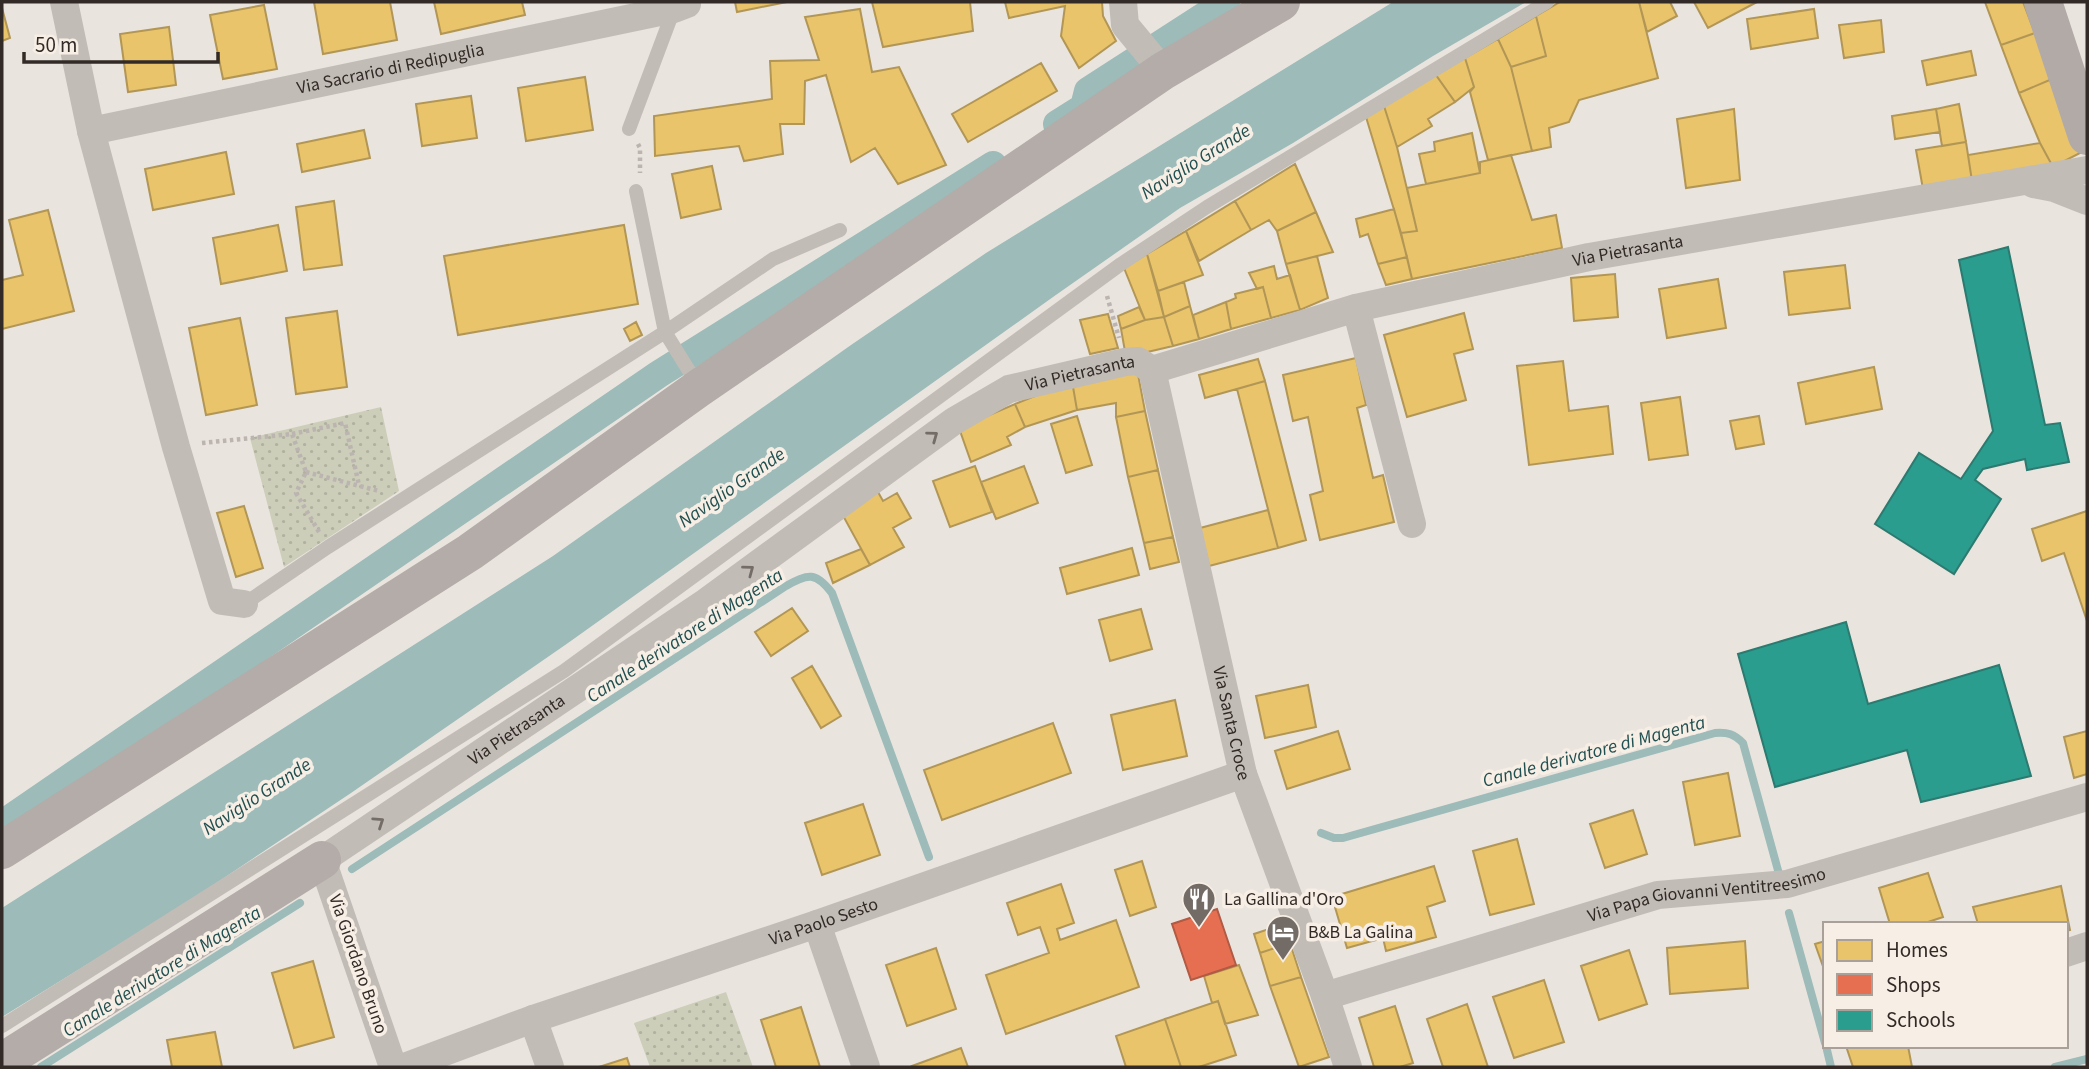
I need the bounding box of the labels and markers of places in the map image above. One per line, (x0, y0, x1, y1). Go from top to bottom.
restaurant icon: La Gallina d'Oro (1180, 880, 1218, 929)
place label: La Gallina d'Oro (1224, 887, 1344, 912)
hotel icon: B&B La Galina (1264, 913, 1302, 962)
place label: B&B La Galina (1308, 920, 1413, 945)

